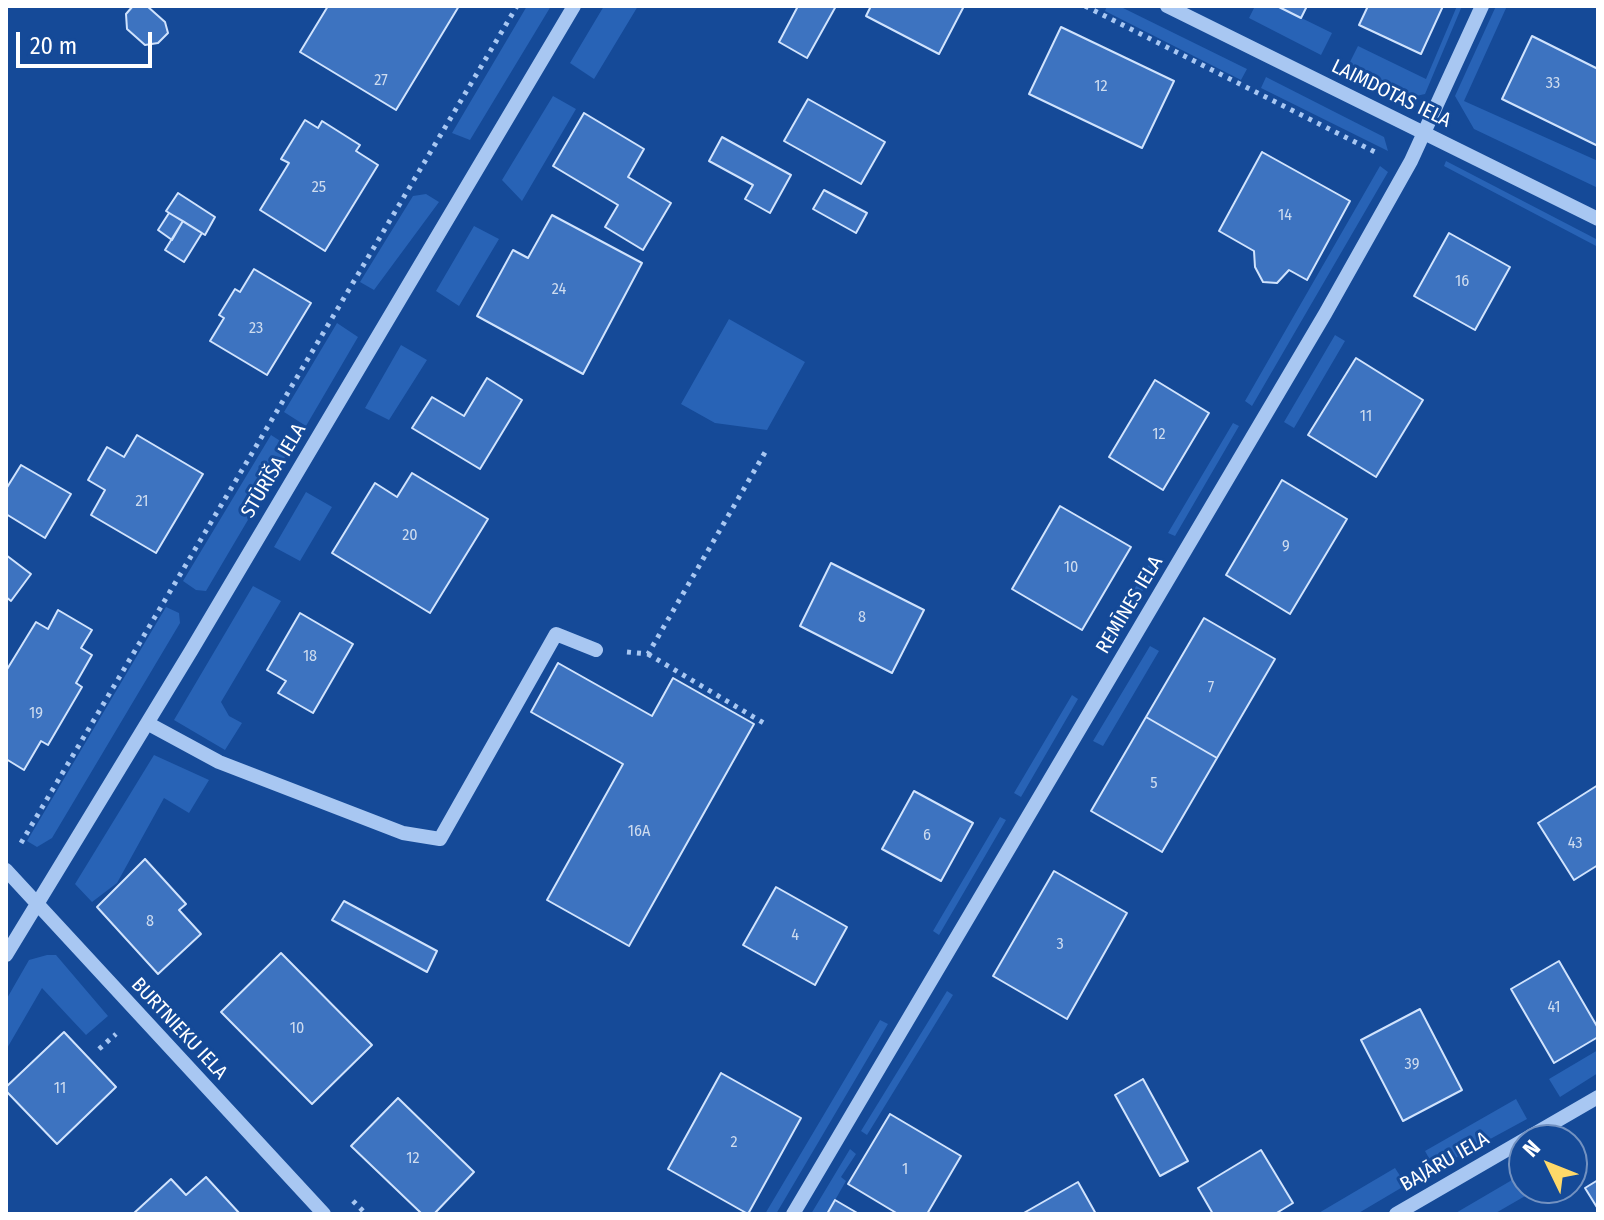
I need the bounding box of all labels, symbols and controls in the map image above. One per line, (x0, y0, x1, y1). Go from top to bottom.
scale bar (20, 16, 156, 66)
text: 20 m (30, 32, 77, 60)
street label: LAIMDOTAS IELA (1327, 55, 1455, 133)
house number: 27 (374, 71, 388, 91)
house number: 33 (1546, 74, 1560, 94)
house number: 12 (1094, 77, 1108, 97)
house number: 25 (312, 178, 326, 198)
house number: 14 (1278, 206, 1292, 226)
house number: 16 (1455, 272, 1469, 292)
house number: 24 (552, 280, 566, 300)
house number: 23 (249, 319, 263, 339)
house number: 11 (1360, 407, 1372, 427)
street label: STŪRĪŠA IELA (236, 420, 312, 522)
house number: 12 (1152, 425, 1166, 445)
house number: 21 (136, 492, 148, 512)
house number: 20 (402, 526, 418, 546)
house number: 9 (1282, 537, 1290, 557)
street label: REMĪNES IELA (1091, 552, 1169, 658)
house number: 10 (1064, 558, 1078, 578)
house number: 8 (858, 608, 866, 628)
house number: 18 (303, 647, 317, 667)
house number: 7 (1208, 678, 1214, 698)
house number: 19 (29, 704, 43, 724)
house number: 5 (1150, 774, 1158, 794)
house number: 16A (628, 822, 650, 842)
house number: 6 (923, 826, 931, 846)
house number: 43 (1568, 834, 1582, 854)
house number: 8 (146, 912, 154, 932)
house number: 4 (791, 926, 799, 946)
house number: 3 (1056, 935, 1064, 955)
street label: BURTNIEKU IELA (126, 973, 232, 1085)
house number: 41 (1547, 998, 1561, 1018)
house number: 10 (290, 1019, 304, 1039)
house number: 39 (1405, 1055, 1419, 1075)
house number: 11 (54, 1079, 66, 1099)
north arrow (1508, 1124, 1588, 1204)
street label: BAJĀRU IELA (1396, 1127, 1494, 1197)
house number: 2 (730, 1133, 738, 1153)
text: N (1517, 1135, 1546, 1163)
house number: 12 (406, 1149, 420, 1169)
house number: 1 (902, 1160, 908, 1180)

